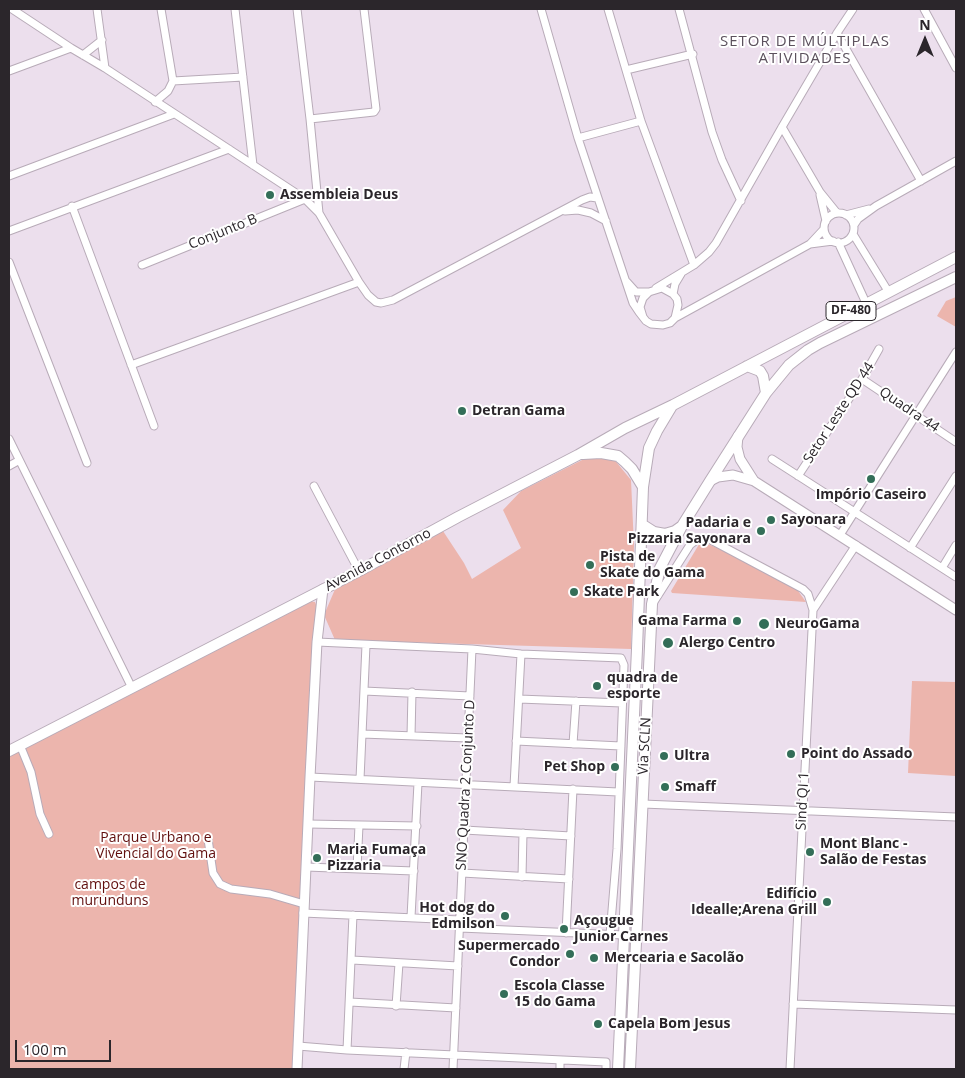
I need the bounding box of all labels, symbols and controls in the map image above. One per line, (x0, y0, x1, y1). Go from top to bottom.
north arrow (900, 15, 950, 65)
text: N (919, 15, 931, 34)
district label: SETOR DE MÚLTIPLAS ATIVIDADES (718, 33, 892, 68)
place label: Assembleia Deus (280, 187, 398, 203)
marker: Assembleia Deus (264, 189, 276, 201)
street label: Conjunto B (186, 211, 260, 253)
road number: DF-480 (826, 302, 876, 321)
street label: Setor Leste QD 44 (800, 359, 878, 467)
street label: Quadra 44 (876, 384, 942, 436)
place label: Detran Gama (472, 403, 565, 419)
marker: Detran Gama (456, 405, 468, 417)
marker: Impório Caseiro (865, 473, 877, 485)
place label: Impório Caseiro (816, 487, 926, 503)
place label: Sayonara (781, 512, 846, 528)
marker: Sayonara (765, 514, 777, 526)
place label: Padaria e Pizzaria Sayonara (628, 515, 751, 548)
street label: Avenida Contorno (322, 525, 434, 595)
marker: Padaria e Pizzaria Sayonara (755, 525, 767, 537)
place label: Pista de Skate do Gama (600, 549, 705, 582)
marker: Pista de Skate do Gama (584, 559, 596, 571)
place label: Skate Park (584, 584, 659, 600)
marker: Skate Park (568, 586, 580, 598)
place label: Gama Farma (638, 613, 727, 629)
marker: Gama Farma (731, 615, 743, 627)
place label: NeuroGama (775, 616, 860, 632)
marker: NeuroGama (757, 617, 771, 631)
place label: Alergo Centro (679, 635, 775, 651)
marker: Alergo Centro (661, 636, 675, 650)
place label: quadra de esporte (607, 670, 678, 702)
marker: quadra de esporte (591, 680, 603, 692)
street label: SNO Quadra 2 Conjunto D (453, 699, 479, 871)
street label: Via SCLN (635, 717, 655, 775)
place label: Point do Assado (801, 746, 912, 762)
place label: Ultra (674, 748, 710, 764)
marker: Point do Assado (785, 748, 797, 760)
marker: Ultra (658, 750, 670, 762)
place label: Pet Shop (544, 759, 605, 775)
marker: Pet Shop (609, 761, 621, 773)
street label: Sind QI 1 (793, 771, 813, 831)
place label: Smaff (675, 779, 716, 795)
marker: Smaff (659, 781, 671, 793)
park label: Parque Urbano e Vivencial do Gama (96, 830, 216, 862)
place label: Mont Blanc - Salão de Festas (820, 836, 926, 869)
place label: Maria Fumaça Pizzaria (327, 842, 426, 874)
marker: Mont Blanc - Salão de Festas (804, 846, 816, 858)
marker: Maria Fumaça Pizzaria (311, 852, 323, 864)
park label: campos de murunduns (72, 877, 148, 910)
place label: Edifício Idealle;Arena Grill (691, 886, 817, 919)
marker: Edifício Idealle;Arena Grill (821, 896, 833, 908)
place label: Hot dog do Edmilson (419, 900, 495, 932)
marker: Hot dog do Edmilson (499, 910, 511, 922)
place label: Açougue Junior Carnes (574, 913, 668, 946)
marker: Açougue Junior Carnes (558, 923, 570, 935)
place label: Supermercado Condor (458, 938, 560, 970)
marker: Supermercado Condor (564, 948, 576, 960)
place label: Mercearia e Sacolão (604, 950, 744, 966)
marker: Mercearia e Sacolão (588, 952, 600, 964)
place label: Escola Classe 15 do Gama (514, 978, 605, 1010)
marker: Escola Classe 15 do Gama (498, 988, 510, 1000)
place label: Capela Bom Jesus (608, 1016, 730, 1032)
marker: Capela Bom Jesus (592, 1018, 604, 1030)
scale bar (18, 1030, 114, 1062)
text: 100 m (23, 1039, 67, 1059)

